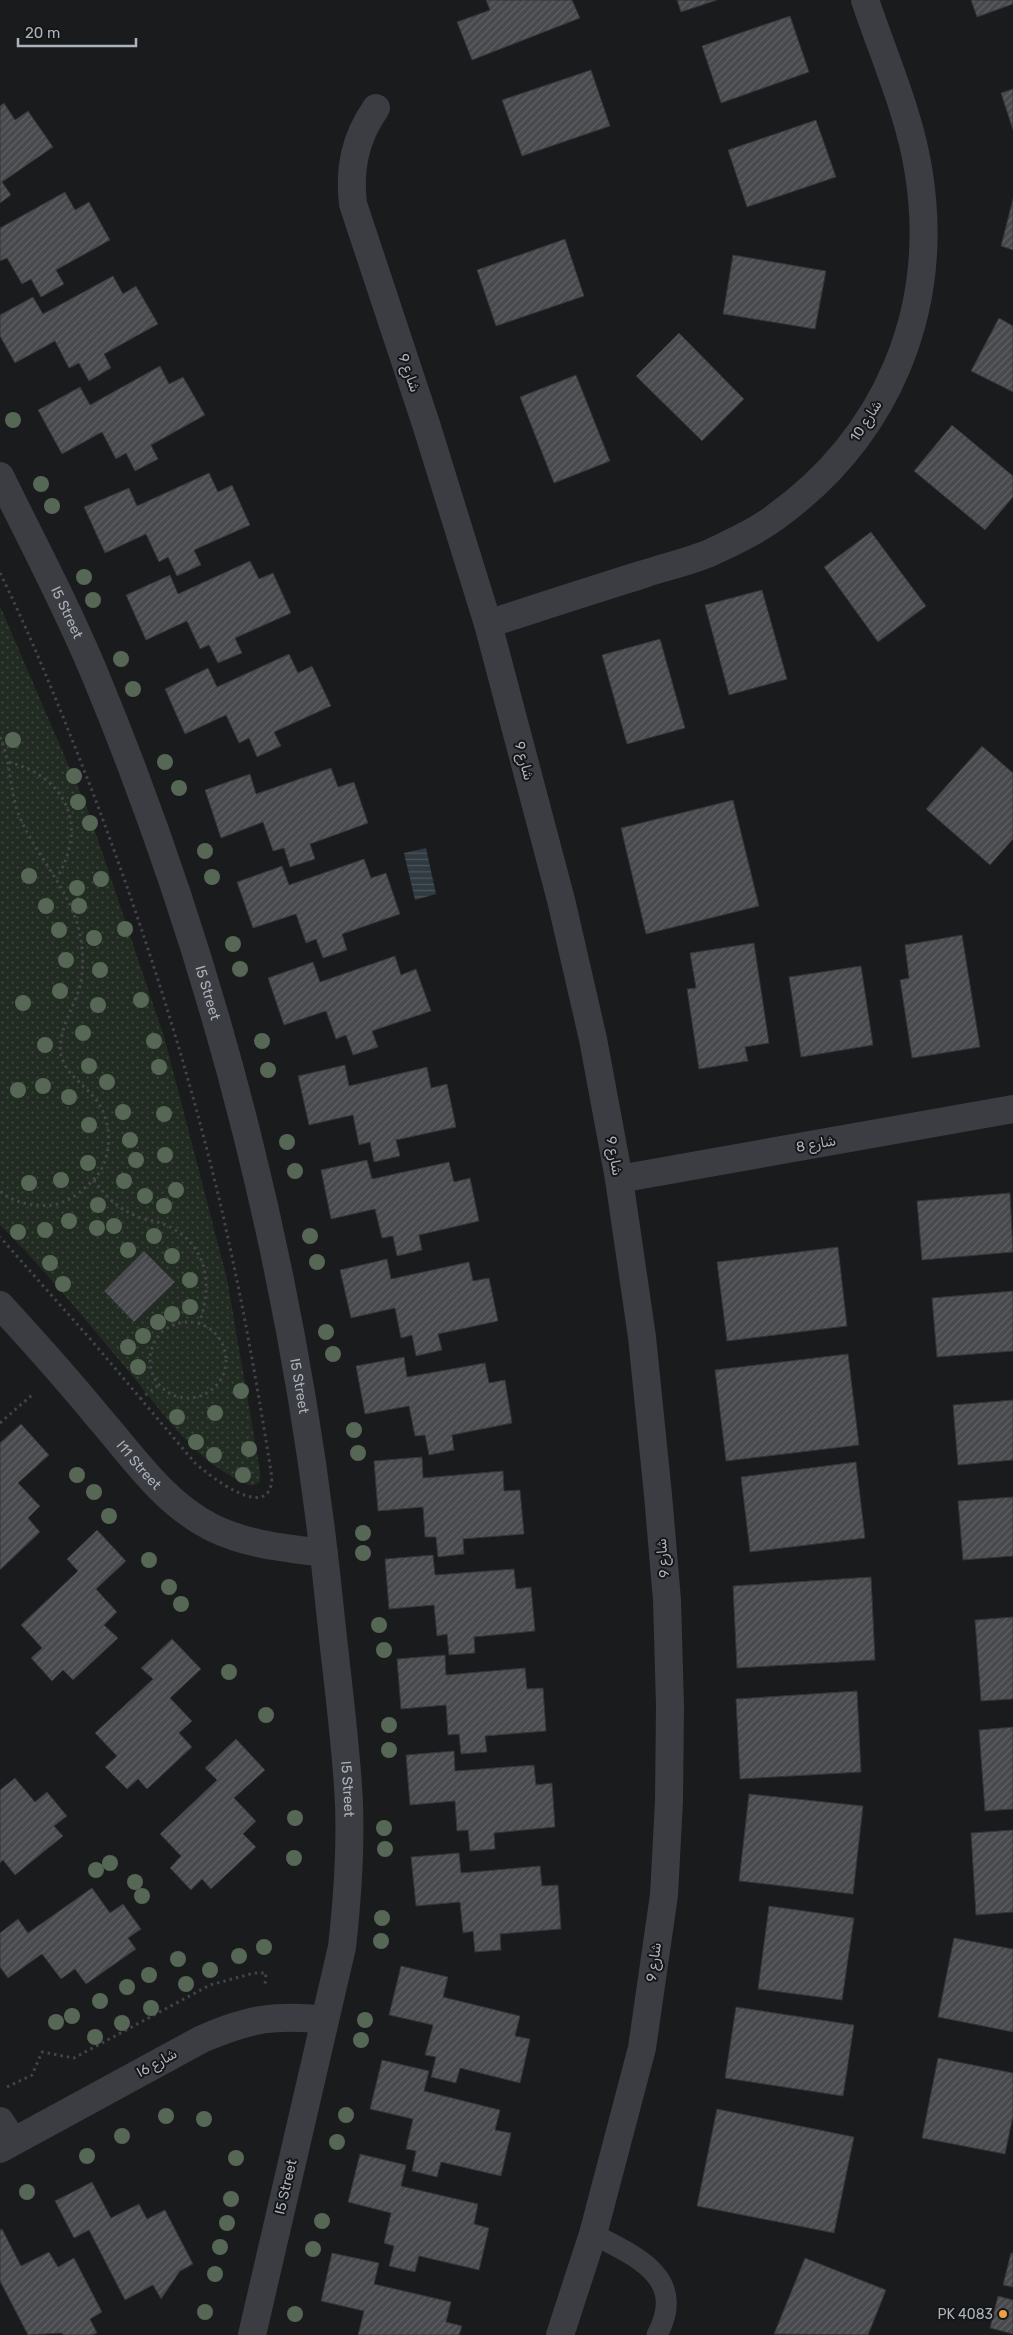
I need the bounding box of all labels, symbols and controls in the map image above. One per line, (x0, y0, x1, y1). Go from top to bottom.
scale bar (18, 15, 135, 47)
text: 20 m (25, 24, 60, 42)
street label: شارع 9 (393, 351, 423, 395)
street label: شارع 10 (846, 397, 887, 446)
street label: I5 Street (48, 583, 87, 642)
street label: شارع 9 (509, 740, 537, 783)
street label: I5 Street (192, 963, 224, 1023)
street label: شارع 8 (795, 1132, 838, 1158)
street label: شارع 9 (600, 1135, 626, 1177)
street label: I5 Street (287, 1357, 313, 1416)
street label: I11 Street (113, 1437, 165, 1494)
street label: شارع 9 (653, 1537, 675, 1578)
street label: I5 Street (338, 1760, 358, 1818)
street label: شارع 9 (643, 1941, 667, 1983)
street label: I6 شارع (134, 2045, 181, 2083)
street label: I5 Street (271, 2157, 301, 2216)
place label: PK 4083 (937, 2306, 993, 2323)
marker: PK 4083 (997, 2308, 1009, 2320)

